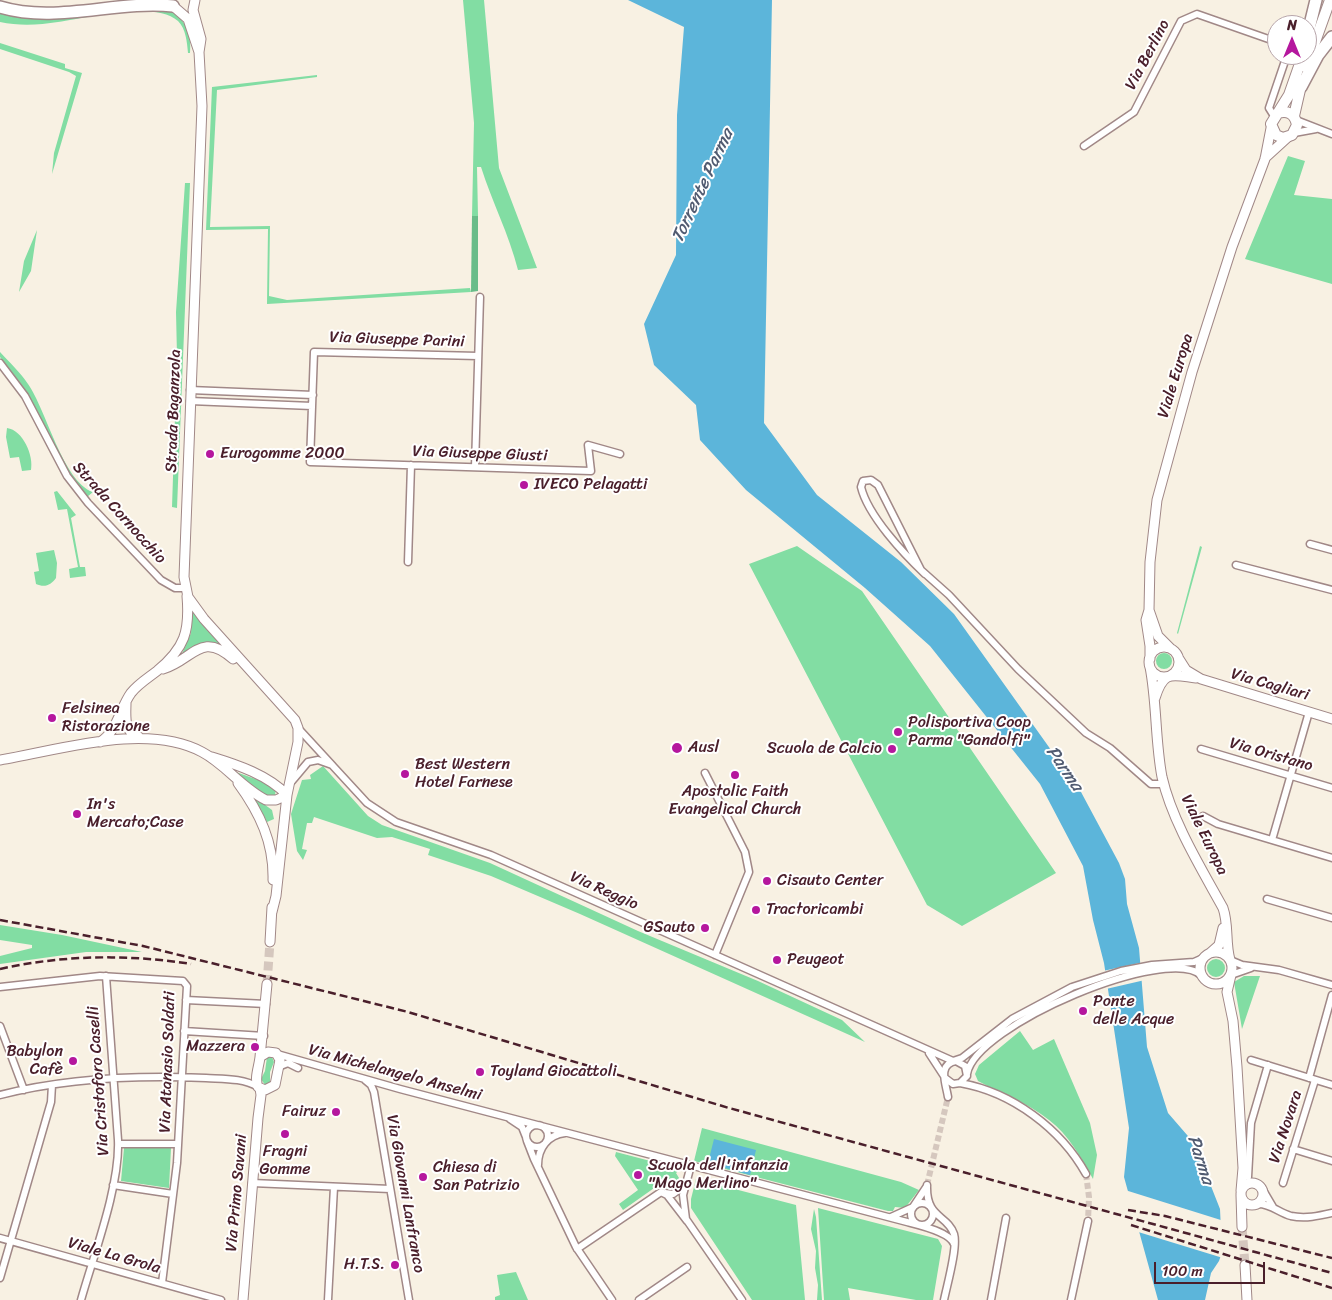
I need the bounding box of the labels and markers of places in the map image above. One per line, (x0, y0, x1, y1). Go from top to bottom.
place label: Eurogomme 2000 (220, 444, 345, 464)
marker: Eurogomme 2000 (204, 448, 216, 460)
place label: IVECO Pelagatti (534, 475, 648, 495)
marker: IVECO Pelagatti (518, 479, 530, 491)
place label: Felsinea Ristorazione (62, 699, 150, 737)
marker: Felsinea Ristorazione (46, 712, 58, 724)
place label: Polisportiva Coop Parma "Gandolfi" (908, 713, 1031, 751)
marker: Polisportiva Coop Parma "Gandolfi" (892, 726, 904, 738)
place label: Ausl (688, 738, 719, 758)
place label: Scuola de Calcio (767, 739, 882, 759)
marker: Ausl (670, 741, 684, 755)
marker: Scuola de Calcio (886, 743, 898, 755)
place label: Best Western Hotel Farnese (415, 755, 513, 793)
marker: Best Western Hotel Farnese (399, 768, 411, 780)
marker: Apostolic Faith Evangelical Church (729, 769, 741, 781)
place label: Apostolic Faith Evangelical Church (669, 782, 801, 820)
place label: In's Mercato;Case (87, 795, 184, 833)
marker: In's Mercato;Case (71, 808, 83, 820)
place label: Cisauto Center (777, 871, 883, 891)
marker: Cisauto Center (761, 875, 773, 887)
place label: Tractoricambi (766, 900, 863, 920)
marker: Tractoricambi (750, 904, 762, 916)
place label: GSauto (643, 918, 695, 938)
marker: GSauto (699, 922, 711, 934)
place label: Peugeot (787, 950, 844, 970)
marker: Peugeot (771, 954, 783, 966)
place label: Ponte delle Acque (1093, 992, 1174, 1030)
marker: Ponte delle Acque (1077, 1005, 1089, 1017)
place label: Mazzera (186, 1037, 245, 1057)
marker: Mazzera (249, 1041, 261, 1053)
place label: Babylon Cafè (6, 1042, 63, 1080)
marker: Babylon Cafè (67, 1055, 79, 1067)
place label: Toyland Giocattoli (490, 1062, 617, 1082)
marker: Toyland Giocattoli (474, 1066, 486, 1078)
place label: Fairuz (282, 1102, 326, 1122)
marker: Fairuz (330, 1106, 342, 1118)
marker: Fragni Gomme (279, 1128, 291, 1140)
place label: Fragni Gomme (260, 1142, 310, 1180)
place label: Scuola dell'infanzia "Mago Merlino" (648, 1156, 788, 1194)
place label: Chiesa di San Patrizio (433, 1158, 520, 1196)
marker: Scuola dell'infanzia "Mago Merlino" (632, 1169, 644, 1181)
marker: Chiesa di San Patrizio (417, 1171, 429, 1183)
place label: H.T.S. (344, 1255, 385, 1275)
marker: H.T.S. (389, 1259, 401, 1271)

